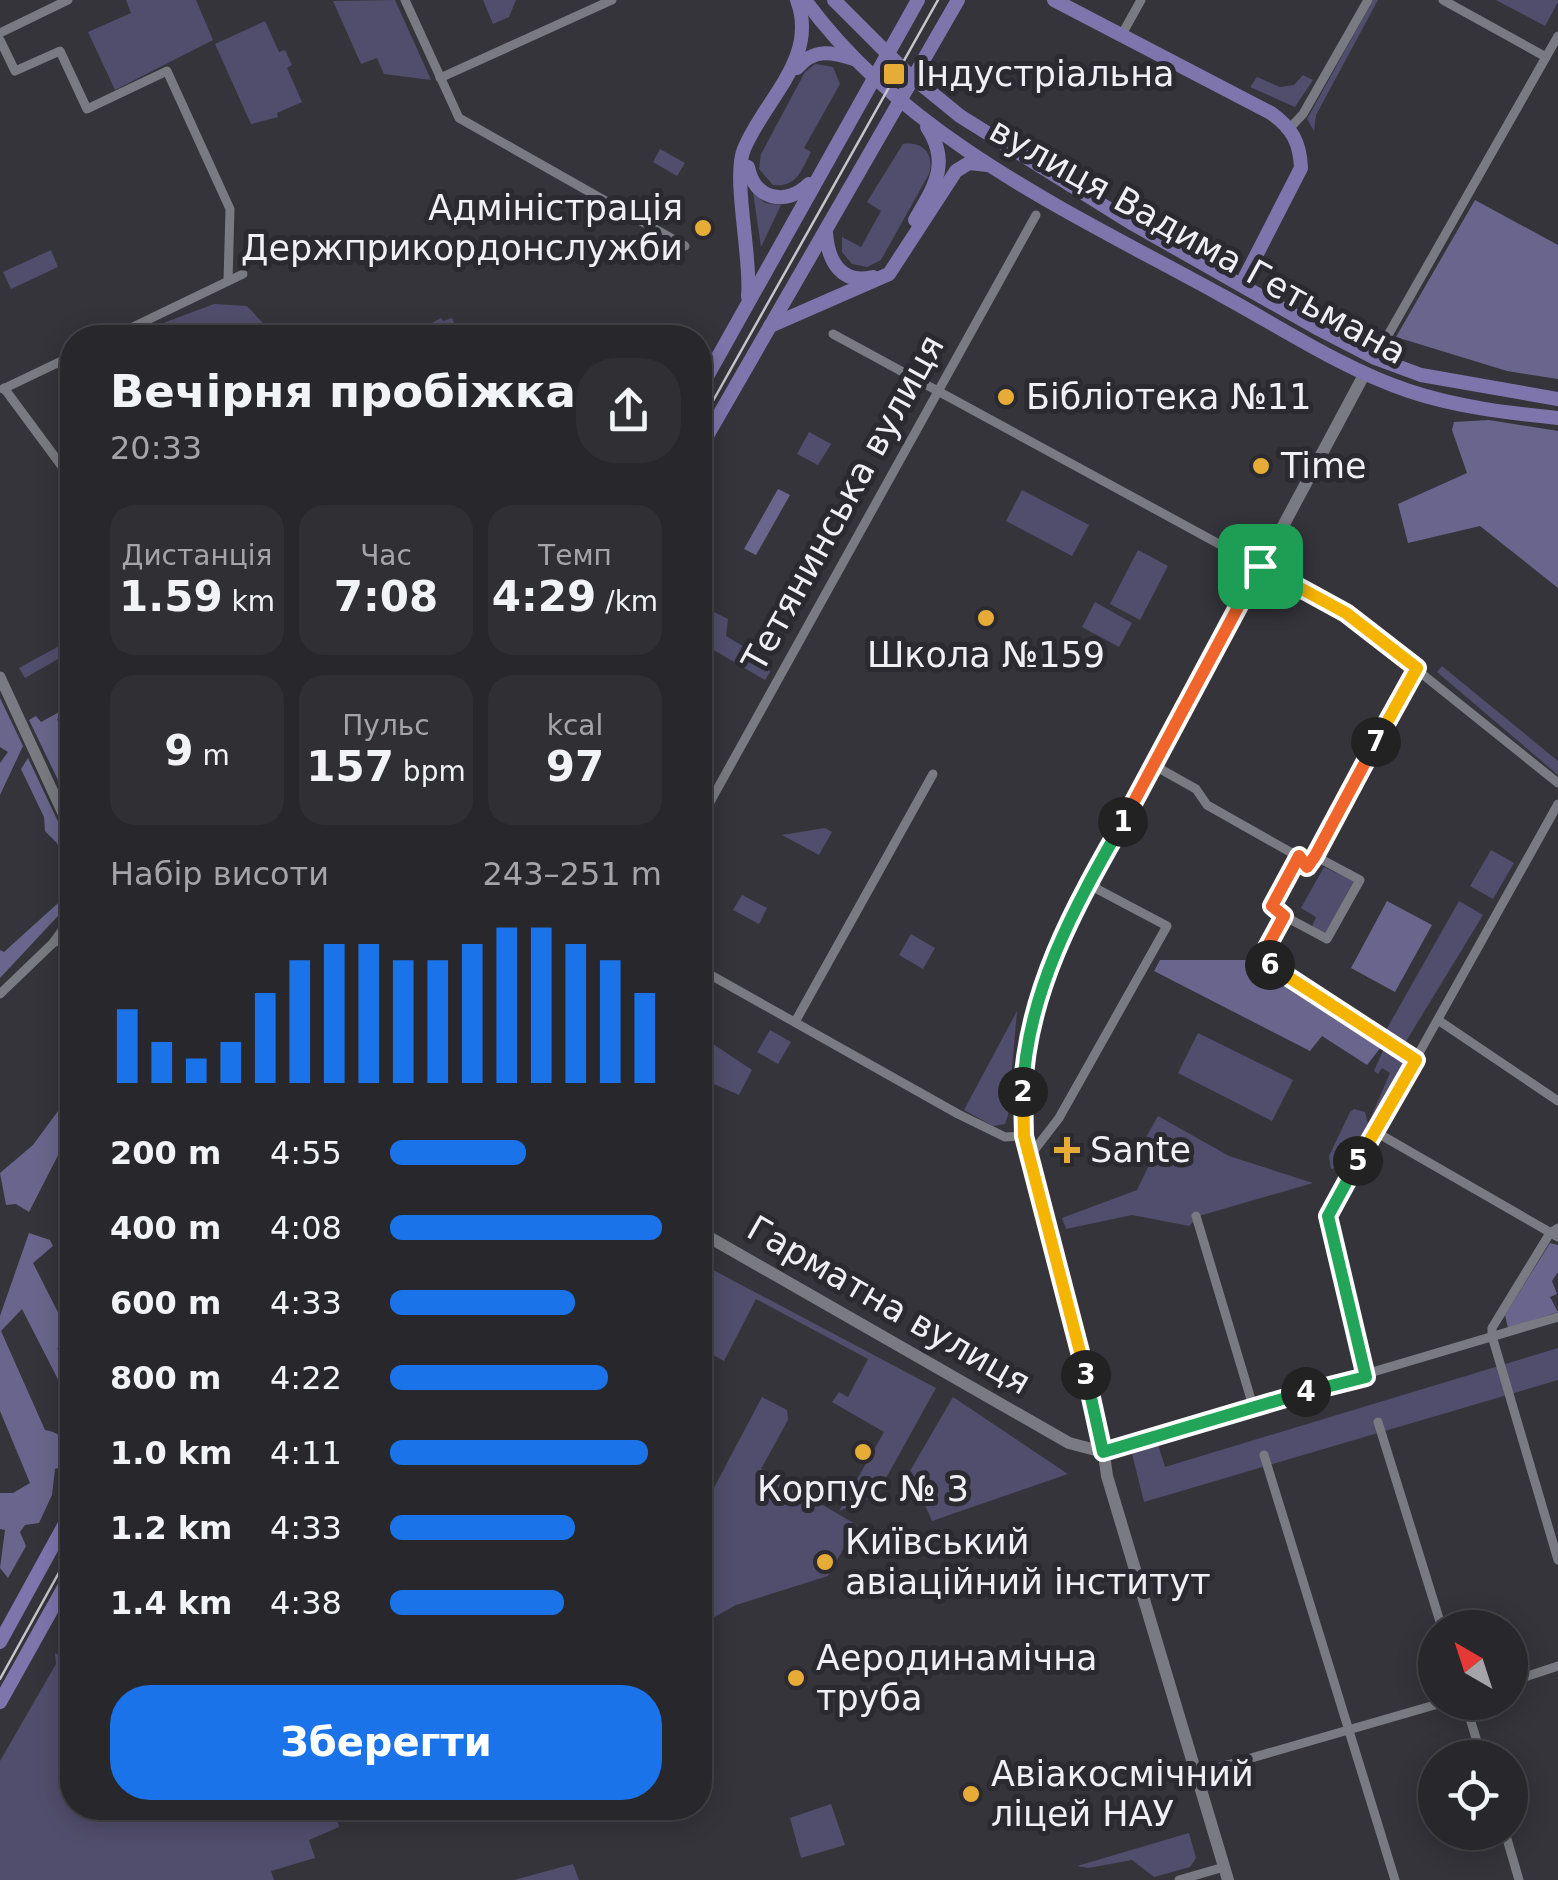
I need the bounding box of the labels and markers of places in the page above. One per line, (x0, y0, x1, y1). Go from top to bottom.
place label: Індустріальна (916, 54, 1174, 94)
marker: Індустріальна (881, 61, 907, 87)
place label: Адміністрація Держприкордонслужби (241, 188, 683, 268)
marker: Адміністрація Держприкордонслужби (692, 217, 714, 239)
place label: Бібліотека №11 (1026, 377, 1311, 417)
marker: Бібліотека №11 (995, 386, 1017, 408)
place label: Time (1280, 446, 1367, 486)
marker: Time (1250, 455, 1272, 477)
pin (1218, 524, 1303, 609)
marker: Школа №159 (975, 607, 997, 629)
place label: Школа №159 (867, 635, 1105, 675)
pin: 7 (1351, 717, 1401, 767)
pin: 1 (1098, 797, 1148, 847)
pin: 6 (1245, 940, 1295, 990)
pin: 2 (998, 1067, 1048, 1117)
place label: Sante (1090, 1130, 1191, 1170)
pin: 5 (1333, 1136, 1383, 1186)
marker: Sante (1054, 1137, 1080, 1163)
pin: 3 (1061, 1350, 1111, 1400)
pin: 4 (1281, 1367, 1331, 1417)
marker: Корпус № 3 (852, 1441, 874, 1463)
place label: Корпус № 3 (757, 1469, 969, 1509)
place label: Київський авіаційний інститут (845, 1522, 1211, 1602)
marker: Київський авіаційний інститут (814, 1551, 836, 1573)
place label: Аеродинамічна труба (816, 1638, 1098, 1718)
marker: Аеродинамічна труба (785, 1667, 807, 1689)
place label: Авіакосмічний ліцей НАУ (991, 1754, 1254, 1834)
marker: Авіакосмічний ліцей НАУ (960, 1783, 982, 1805)

